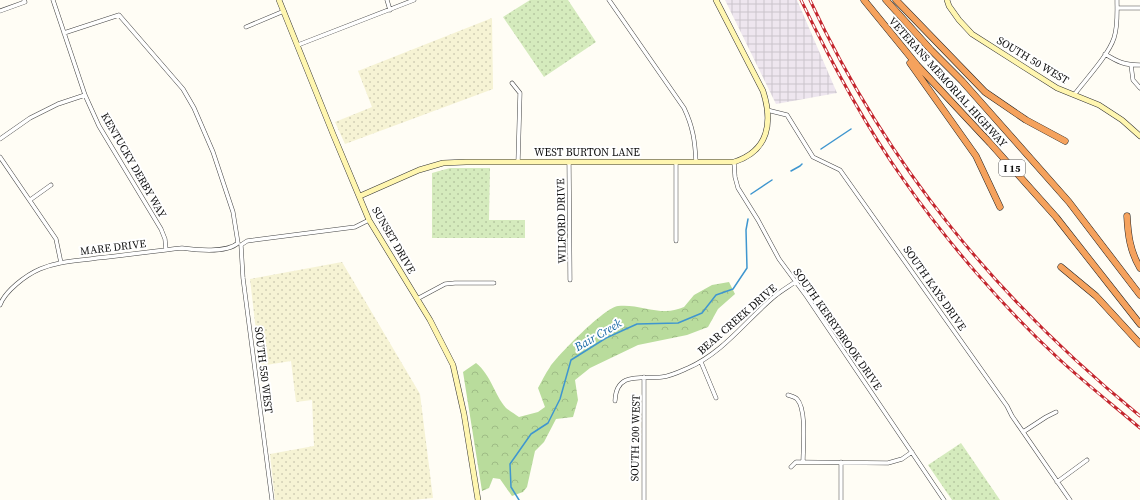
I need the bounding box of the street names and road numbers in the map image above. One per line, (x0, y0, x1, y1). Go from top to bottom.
street label: VETERANS MEMORIAL HIGHWAY (885, 14, 1010, 151)
street label: SOUTH 50 WEST (994, 33, 1072, 88)
street label: KENTUCKY DERBY WAY (97, 110, 170, 220)
street label: WEST BURTON LANE (534, 145, 640, 160)
road number: I 15 (999, 160, 1025, 176)
street label: WILFORD DRIVE (553, 178, 570, 264)
street label: SUNSET DRIVE (368, 204, 419, 277)
street label: MARE DRIVE (79, 236, 147, 259)
street label: SOUTH KAYS DRIVE (900, 243, 970, 334)
street label: SOUTH KERRYBROOK DRIVE (790, 265, 886, 393)
street label: BEAR CREEK DRIVE (695, 281, 780, 358)
street label: SOUTH 550 WEST (251, 326, 276, 415)
street label: SOUTH 200 WEST (627, 394, 644, 482)

